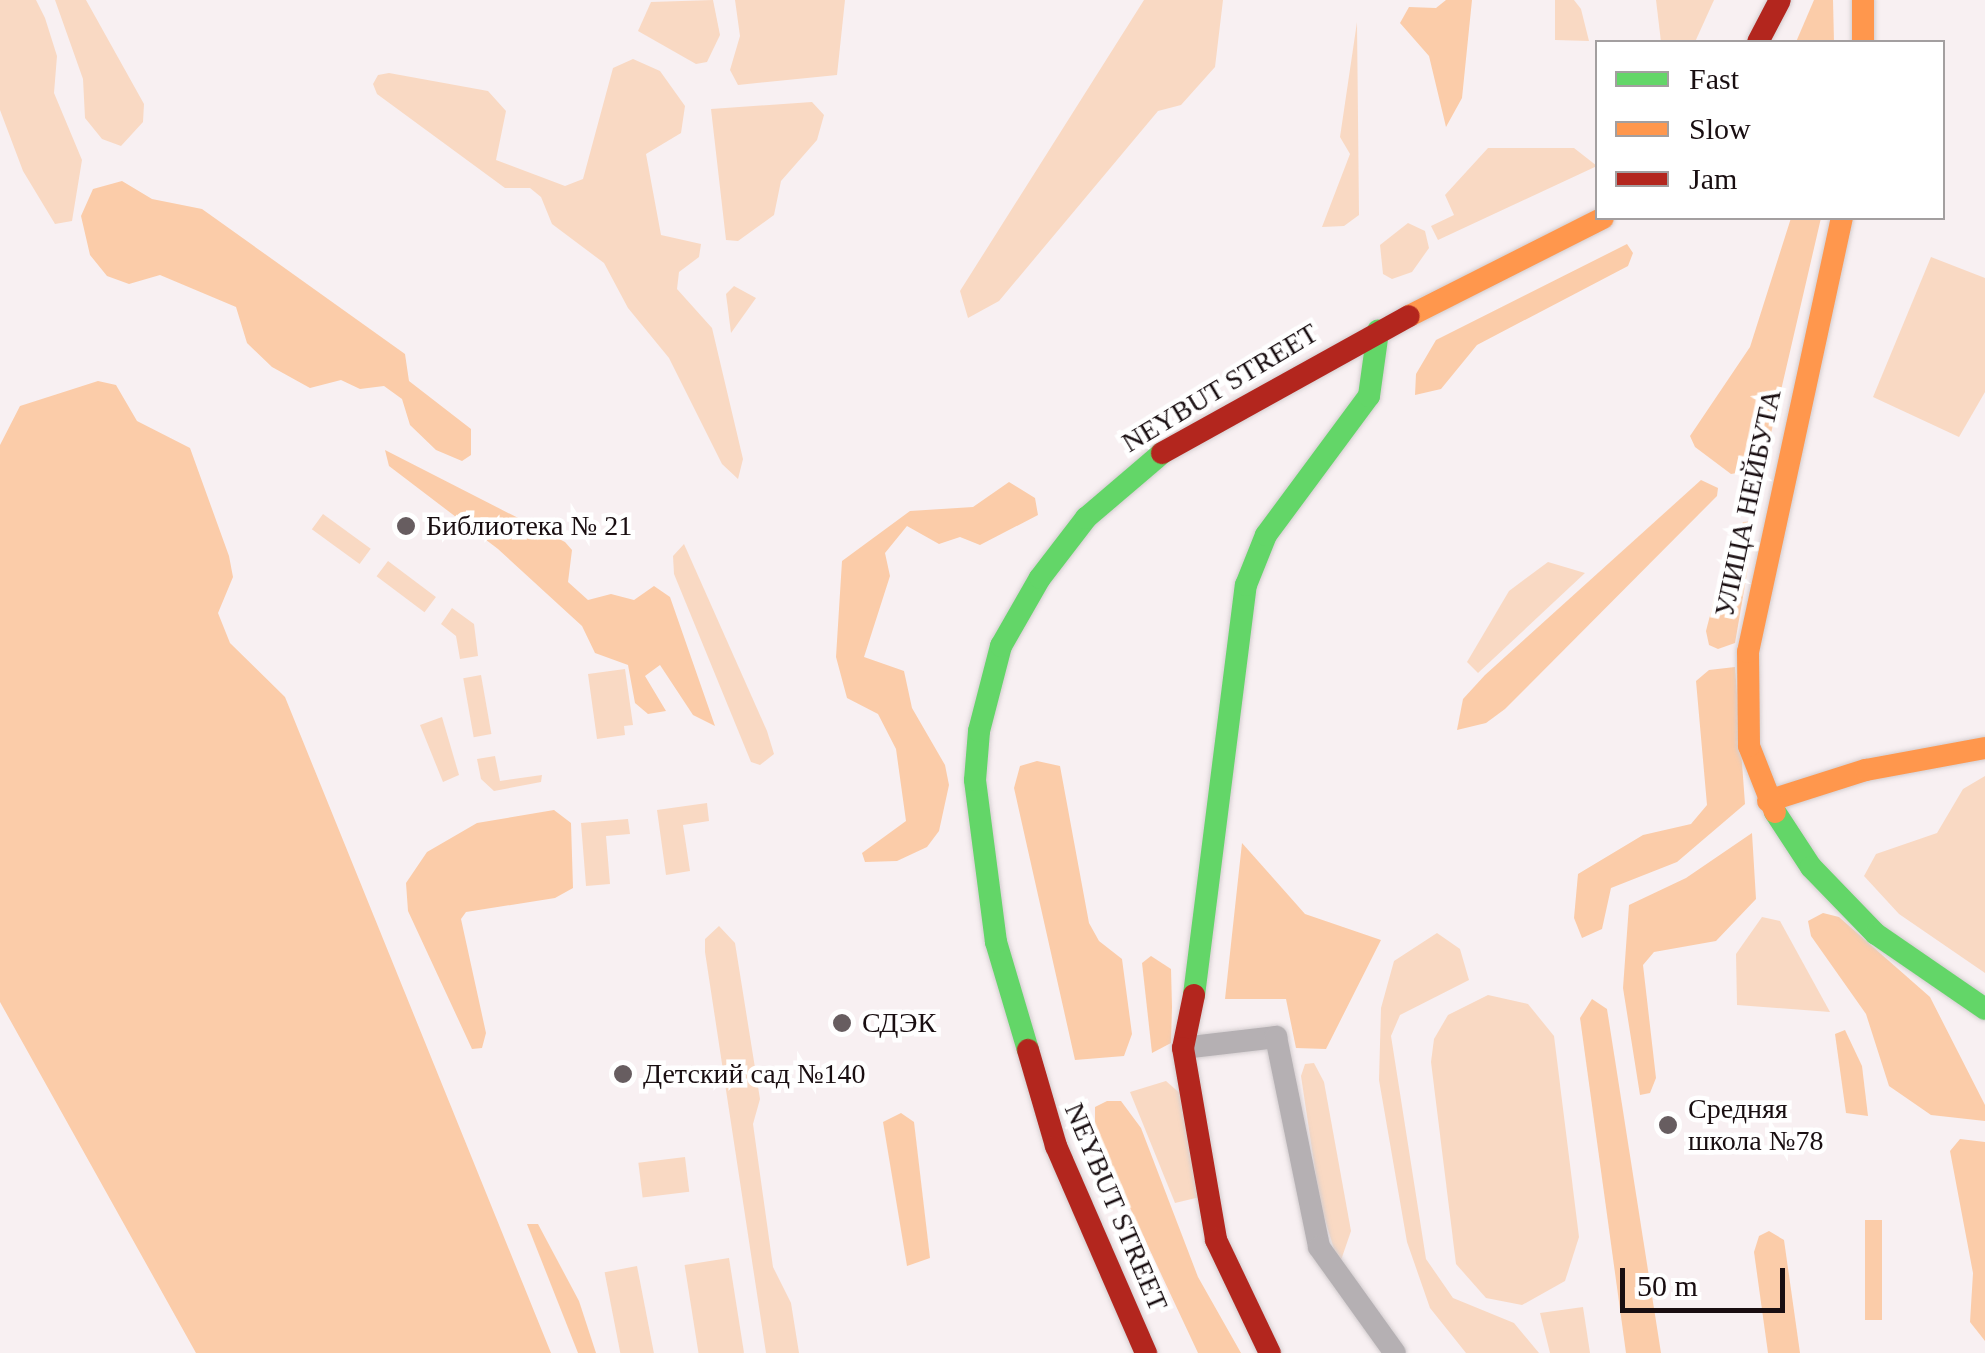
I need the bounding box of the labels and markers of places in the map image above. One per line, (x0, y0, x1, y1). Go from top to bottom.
place label: Библиотека № 21 (426, 509, 632, 543)
marker: Библиотека № 21 (395, 515, 417, 537)
place label: СДЭК (862, 1006, 936, 1040)
marker: СДЭК (831, 1012, 853, 1034)
place label: Детский сад №140 (643, 1057, 866, 1091)
marker: Детский сад №140 (612, 1063, 634, 1085)
place label: Средняя школа №78 (1688, 1092, 1823, 1158)
marker: Средняя школа №78 (1657, 1114, 1679, 1136)

